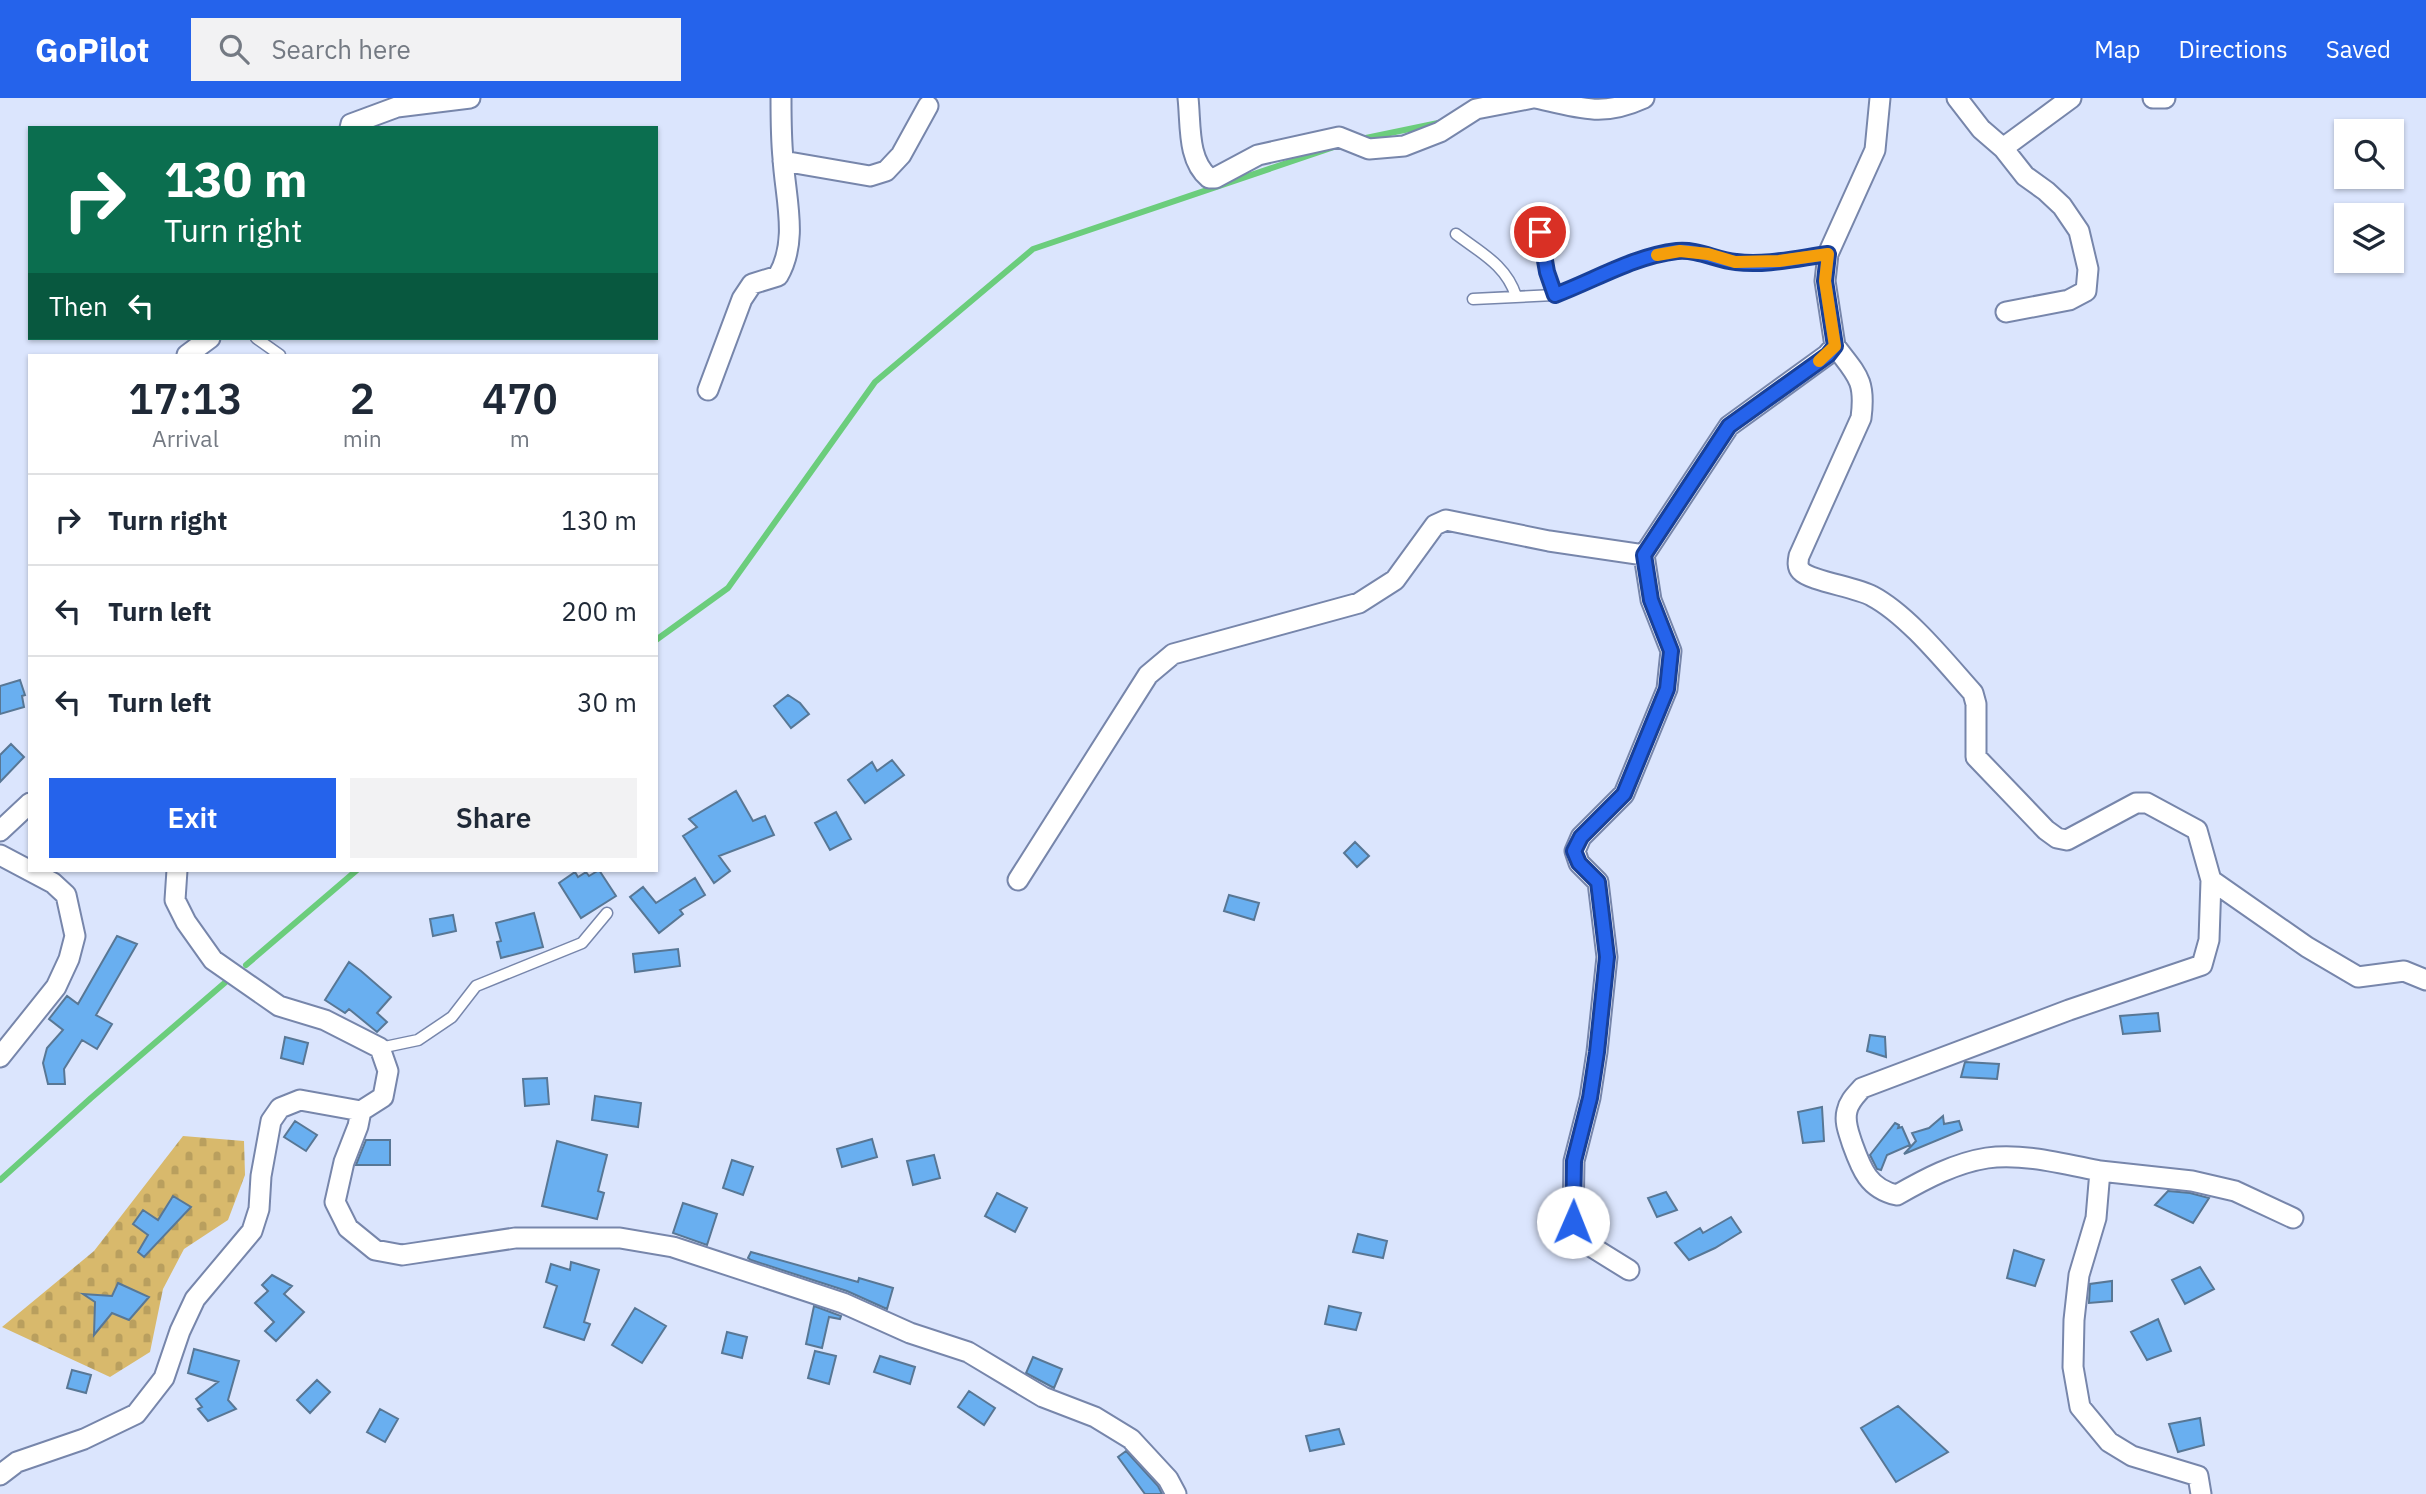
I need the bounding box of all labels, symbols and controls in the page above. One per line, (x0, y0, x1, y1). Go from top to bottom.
search box (191, 18, 681, 81)
text: GoPilot (35, 28, 149, 71)
icon: search (215, 30, 253, 68)
text: Search here (271, 32, 411, 66)
text: Map (2094, 33, 2140, 65)
text: Directions (2178, 33, 2288, 65)
text: Saved (2326, 33, 2391, 65)
map controls (2334, 119, 2404, 273)
button: search (2334, 119, 2404, 189)
text: 130 m (164, 147, 308, 210)
icon: right (49, 154, 140, 245)
pin (1510, 202, 1570, 262)
button: layers (2334, 203, 2404, 273)
text: Turn right (164, 209, 302, 251)
icon: arrive (1521, 213, 1559, 251)
icon: left (122, 287, 160, 325)
text: Then (49, 289, 108, 323)
text: 17:13 (128, 371, 243, 426)
text: 2 (350, 371, 375, 426)
text: 470 (482, 371, 558, 426)
text: Arrival (152, 423, 219, 453)
text: min (343, 423, 382, 453)
text: m (510, 423, 530, 453)
icon: right (49, 501, 87, 539)
text: Turn right (108, 503, 227, 537)
text: 130 m (561, 503, 637, 537)
icon: left (49, 592, 87, 630)
text: Turn left (108, 594, 211, 628)
text: 200 m (561, 594, 637, 628)
icon: left (49, 683, 87, 721)
text: Turn left (108, 685, 211, 719)
text: 30 m (577, 685, 637, 719)
button: Exit (49, 778, 336, 858)
button: Share (350, 778, 637, 858)
position arrow (1536, 1185, 1610, 1259)

